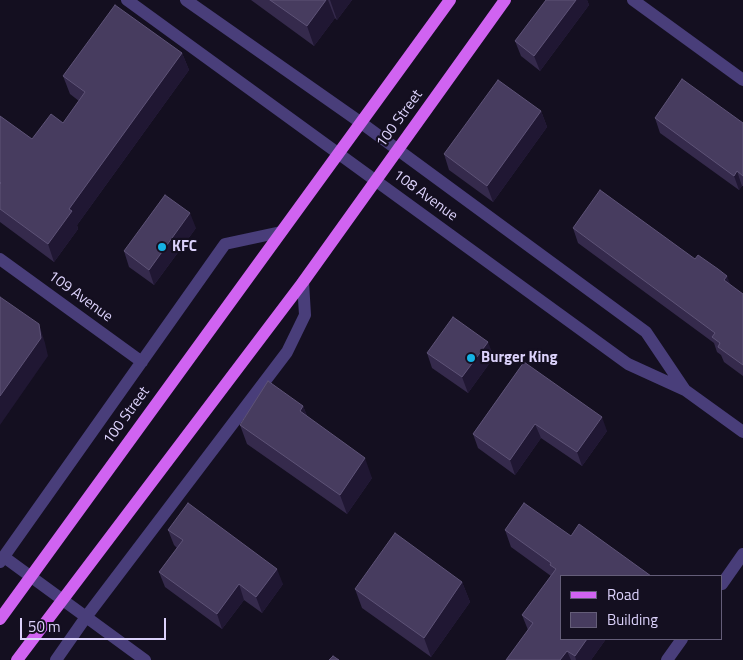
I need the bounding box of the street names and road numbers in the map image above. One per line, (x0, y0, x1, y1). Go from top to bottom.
street label: 100 Street (373, 87, 427, 151)
street label: 108 Avenue (389, 167, 461, 225)
street label: 109 Avenue (44, 268, 116, 326)
street label: 100 Street (100, 384, 154, 448)

